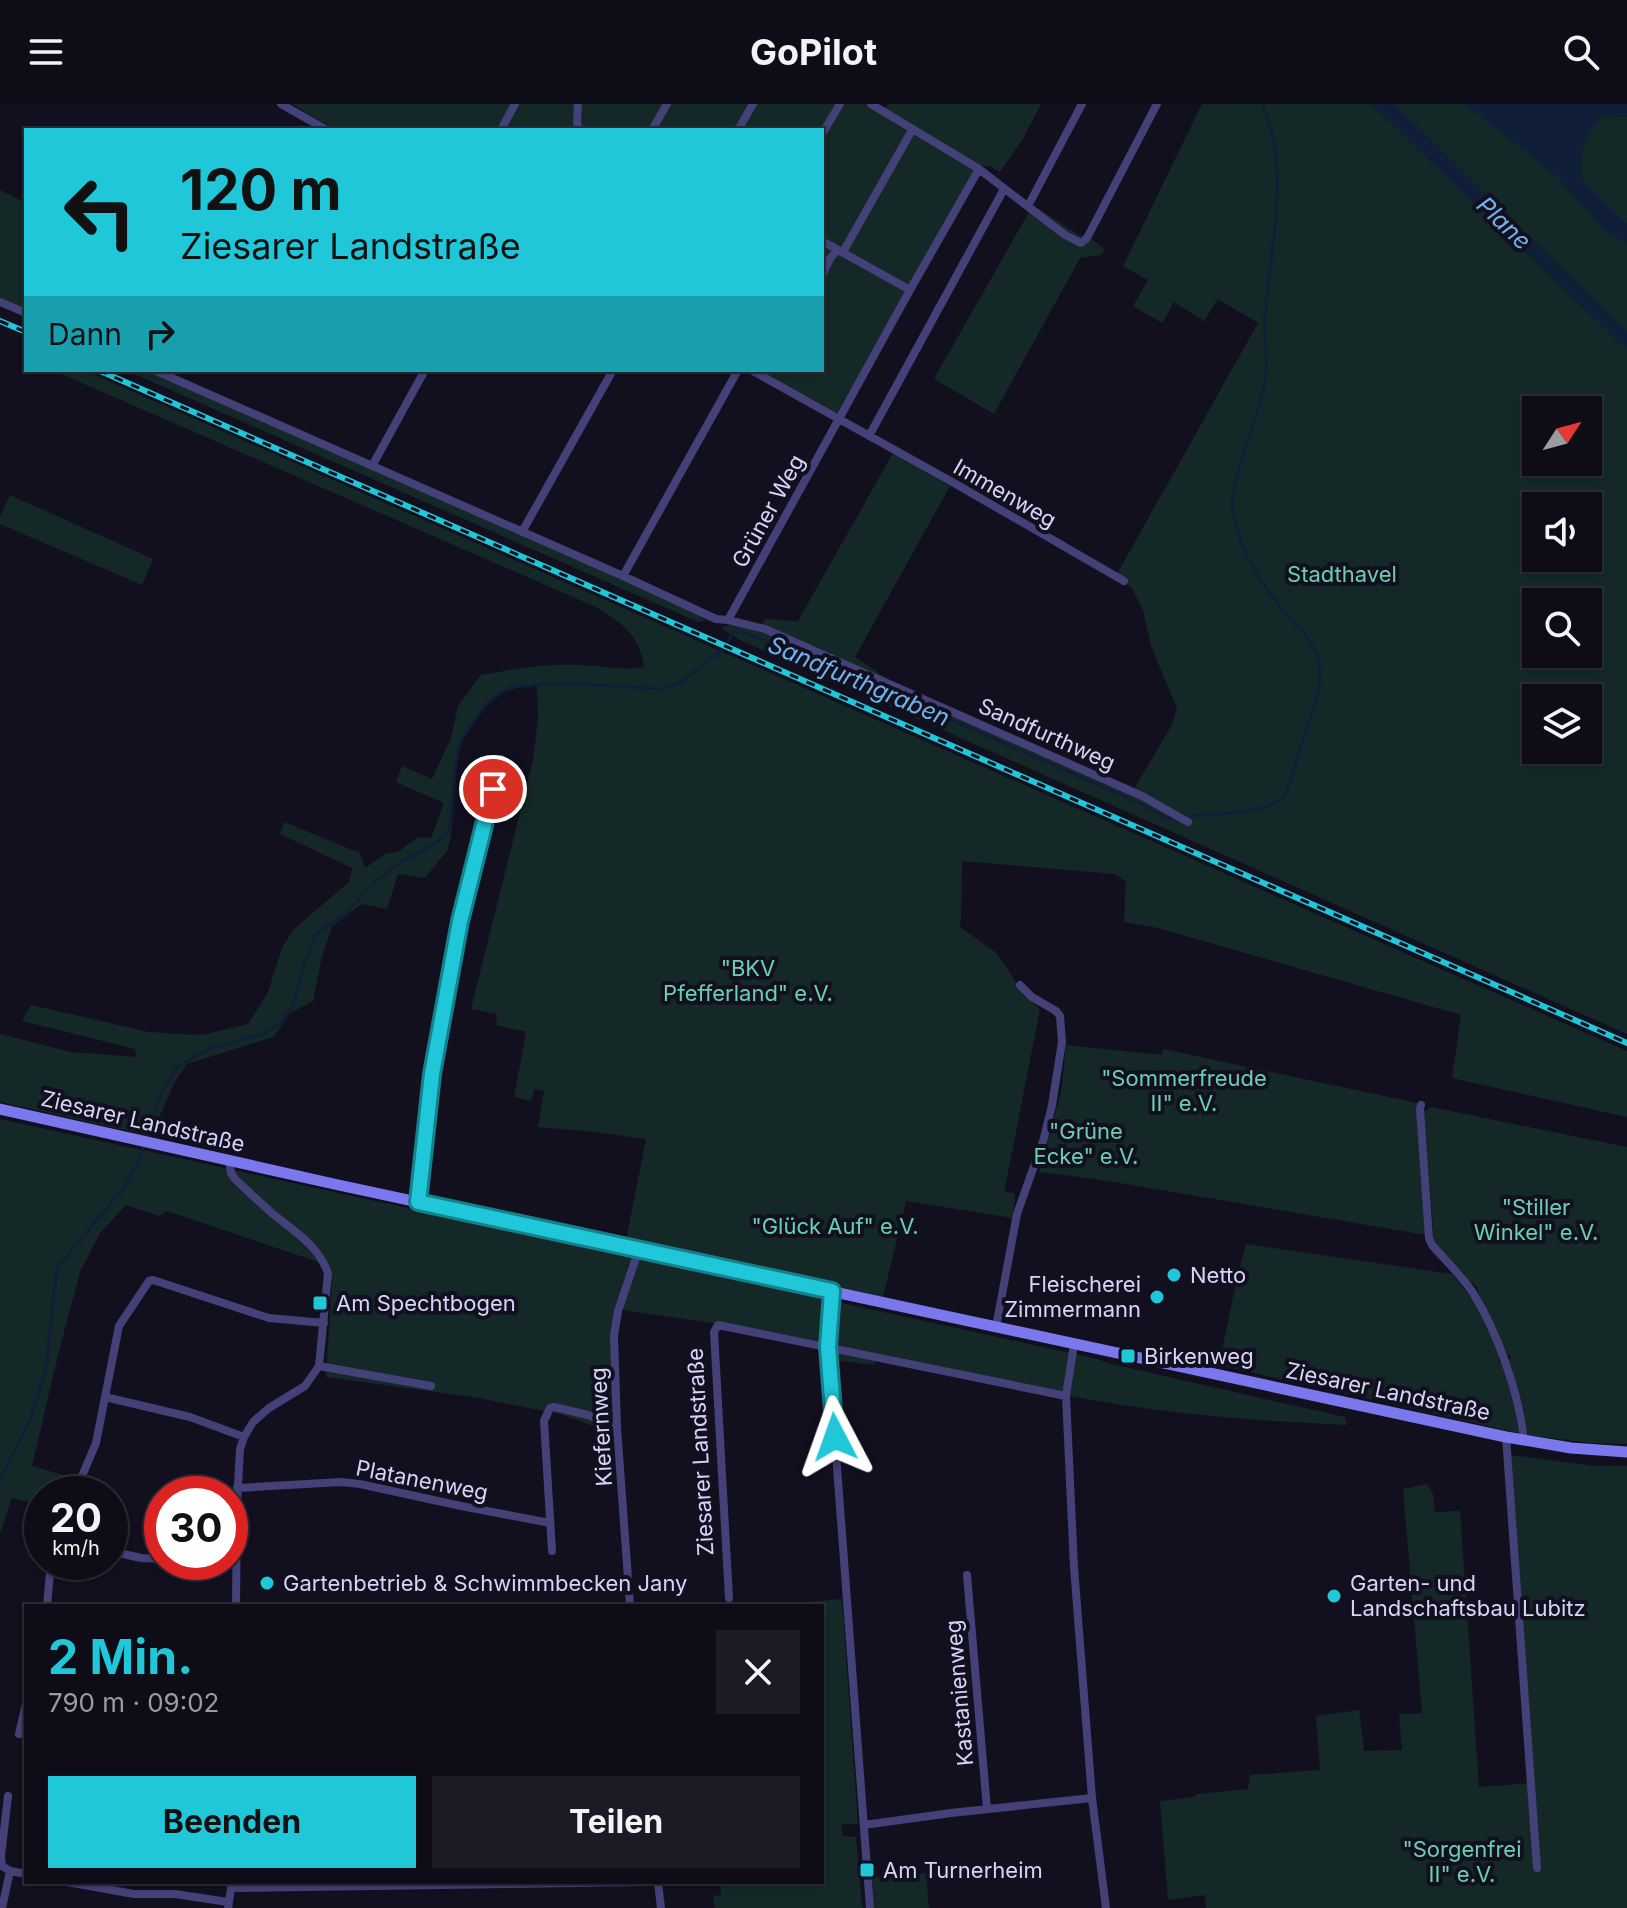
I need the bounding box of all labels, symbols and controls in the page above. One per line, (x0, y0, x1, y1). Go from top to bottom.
icon: menu (24, 30, 68, 74)
text: GoPilot (750, 30, 877, 74)
icon: search (1559, 30, 1603, 74)
text: 120 m (180, 156, 342, 224)
icon: left (48, 160, 152, 264)
water label: Plane (1471, 190, 1537, 256)
text: Ziesarer Landstraße (180, 224, 521, 268)
icon: right (138, 312, 182, 356)
text: Dann (48, 316, 122, 352)
north arrow (1522, 396, 1602, 476)
map controls (1522, 396, 1602, 764)
street label: Grüner Weg (726, 450, 810, 572)
street label: Immenweg (949, 453, 1061, 533)
button: sound (1522, 492, 1602, 572)
park label: Stadthavel (1287, 561, 1397, 587)
button: search (1522, 588, 1602, 668)
water label: Sandfurthgraben (764, 630, 954, 732)
button: layers (1522, 684, 1602, 764)
street label: Sandfurthweg (975, 692, 1119, 776)
pin (459, 755, 527, 823)
icon: arrive (471, 767, 515, 811)
park label: "BKV Pfefferland" e.V. (663, 955, 833, 1006)
park label: "Sommerfreude II" e.V. (1101, 1065, 1267, 1116)
street label: Ziesarer Landstraße (39, 1085, 247, 1157)
park label: "Grüne Ecke" e.V. (1034, 1118, 1138, 1169)
park label: "Stiller Winkel" e.V. (1474, 1194, 1598, 1245)
park label: "Glück Auf" e.V. (751, 1213, 919, 1239)
place label: Netto (1190, 1262, 1246, 1288)
marker: Netto (1165, 1266, 1183, 1284)
place label: Fleischerei Zimmermann (1004, 1271, 1141, 1322)
marker: Fleischerei Zimmermann (1148, 1288, 1166, 1306)
place label: Am Spechtbogen (336, 1290, 516, 1316)
marker: Am Spechtbogen (311, 1294, 329, 1312)
place label: Birkenweg (1144, 1343, 1254, 1369)
street label: Ziesarer Landstraße (682, 1347, 718, 1557)
marker: Birkenweg (1119, 1347, 1137, 1365)
street label: Ziesarer Landstraße (1283, 1357, 1493, 1425)
street label: Kiefernweg (585, 1367, 617, 1487)
position arrow (793, 1395, 877, 1479)
street label: Platanenweg (354, 1454, 490, 1506)
speed limit sign: 30 (144, 1476, 248, 1580)
text: 20 (50, 1493, 102, 1542)
text: km/h (52, 1536, 100, 1560)
place label: Gartenbetrieb & Schwimmbecken Jany (283, 1570, 687, 1596)
place label: Garten- und Landschaftsbau Lubitz (1350, 1570, 1586, 1621)
marker: Gartenbetrieb & Schwimmbecken Jany (258, 1574, 276, 1592)
marker: Garten- und Landschaftsbau Lubitz (1325, 1587, 1343, 1605)
street label: Kastanienweg (940, 1619, 978, 1767)
text: 2 Min. (48, 1627, 193, 1686)
button: close (716, 1630, 800, 1714)
text: 790 m · 09:02 (48, 1687, 219, 1718)
button: Beenden (48, 1776, 416, 1868)
button: Teilen (432, 1776, 800, 1868)
park label: "Sorgenfrei II" e.V. (1402, 1836, 1522, 1887)
place label: Am Turnerheim (883, 1857, 1043, 1883)
marker: Am Turnerheim (858, 1861, 876, 1879)

